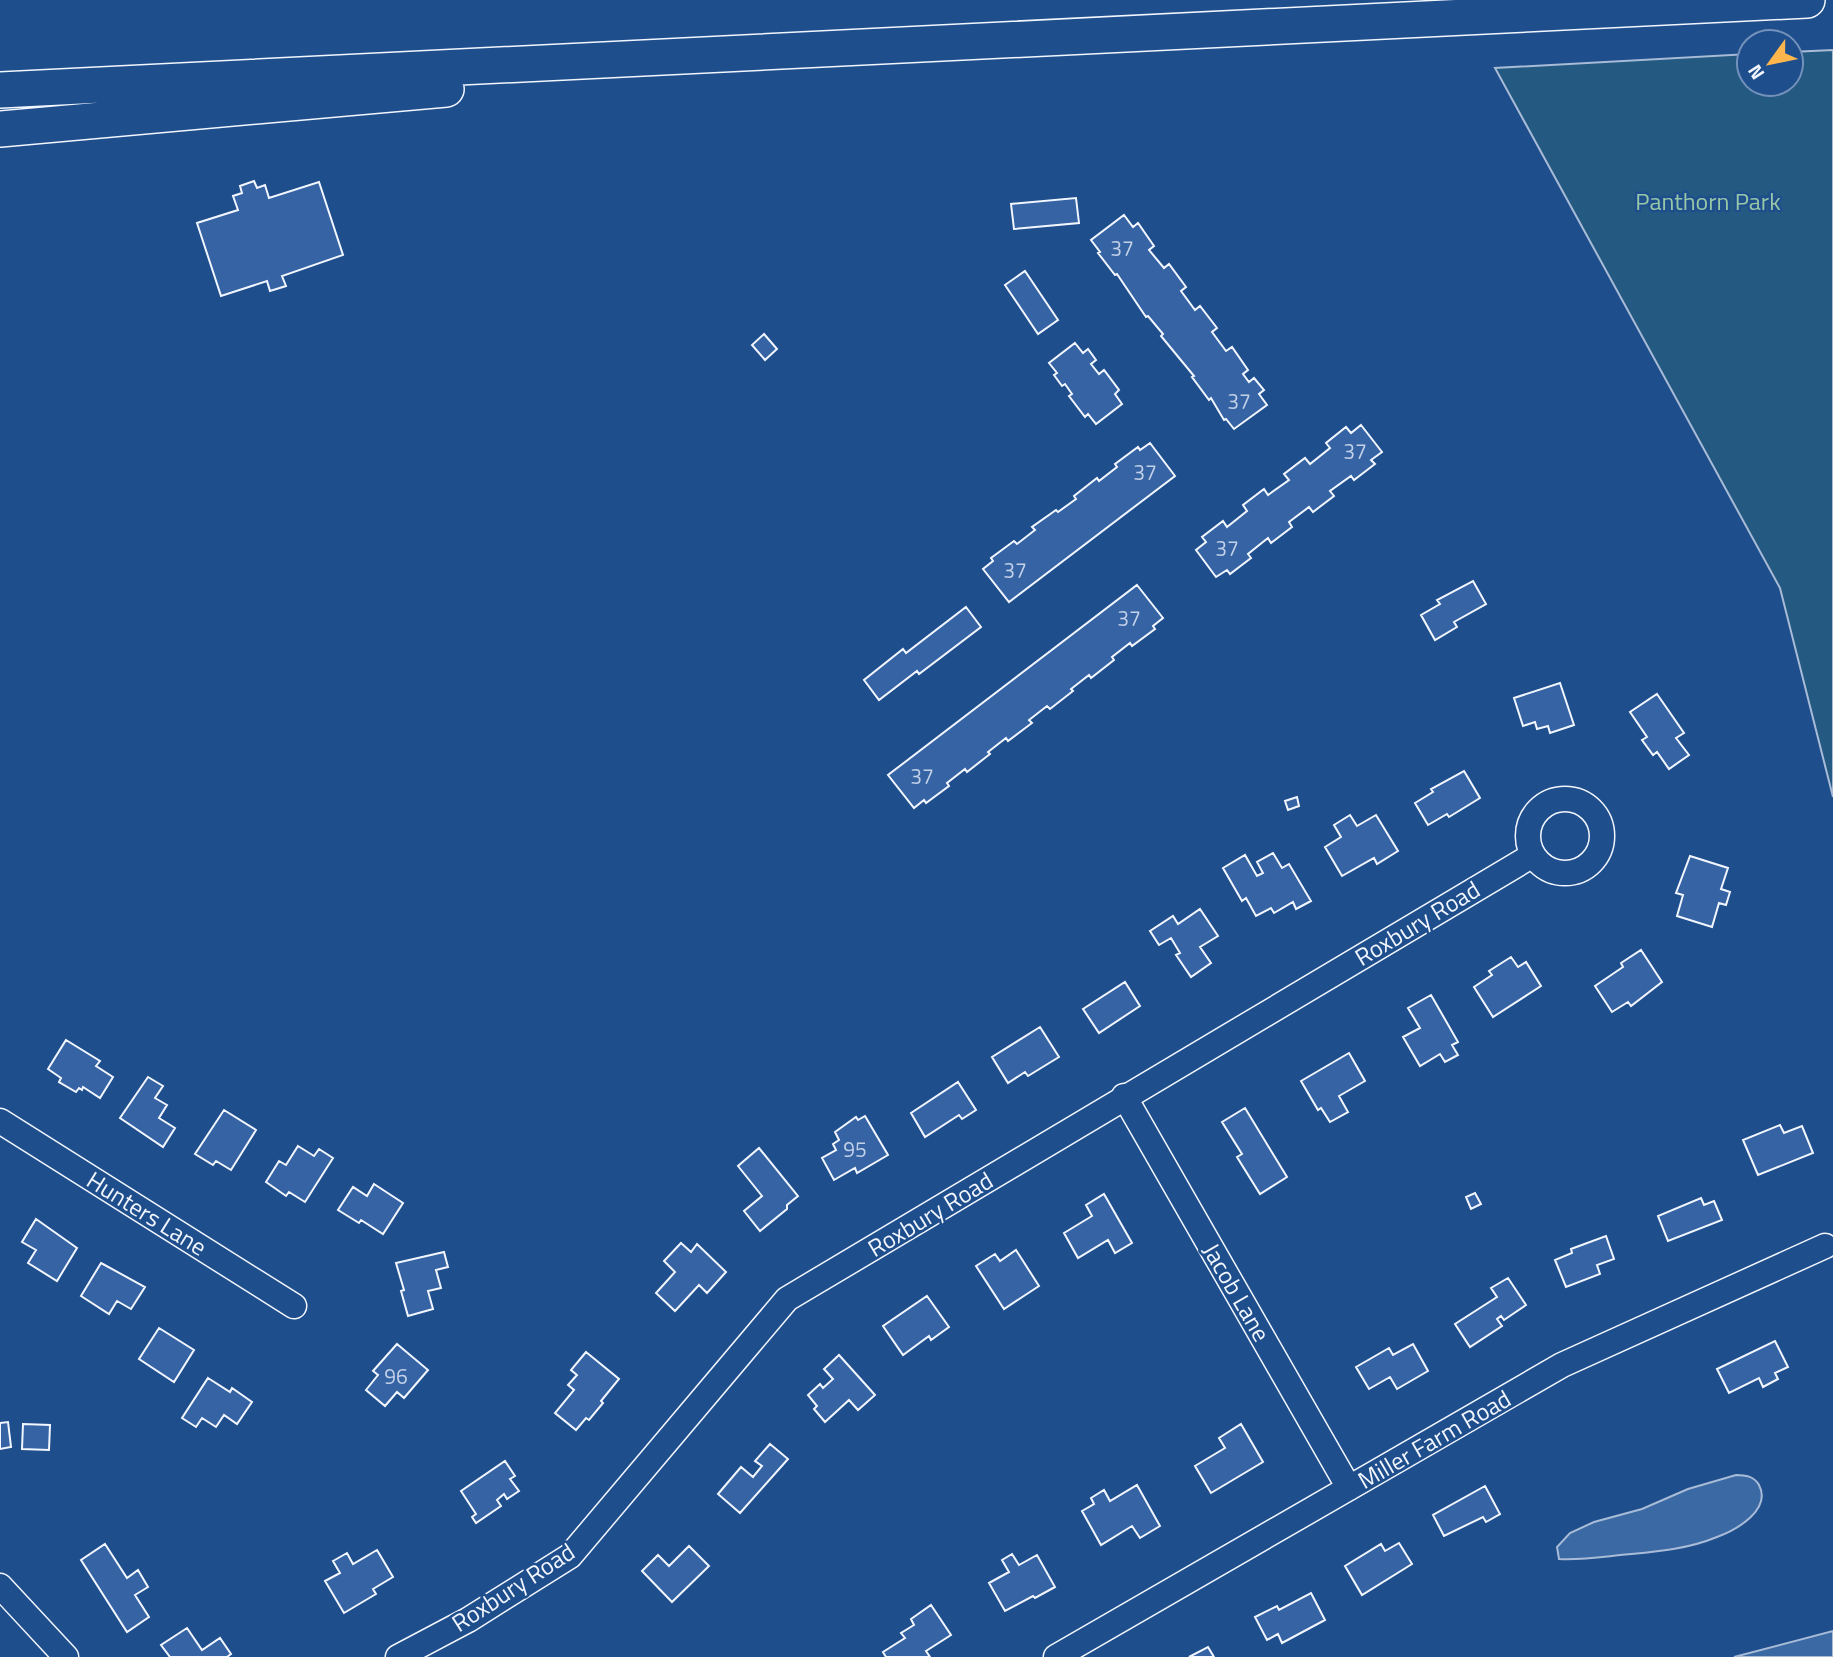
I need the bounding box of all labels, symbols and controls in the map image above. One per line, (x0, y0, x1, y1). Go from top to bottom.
north arrow (1735, 28, 1805, 98)
text: N (1740, 59, 1771, 86)
park label: Panthorn Park (1635, 183, 1781, 219)
house number: 37 (1110, 232, 1134, 264)
house number: 37 (1227, 385, 1251, 417)
house number: 37 (1343, 435, 1367, 467)
house number: 37 (1133, 456, 1157, 488)
house number: 37 (1215, 532, 1239, 564)
house number: 37 (1003, 554, 1027, 586)
house number: 37 (1117, 602, 1141, 634)
house number: 37 (910, 760, 934, 792)
street label: Roxbury Road (1348, 871, 1486, 975)
house number: 95 (843, 1133, 867, 1165)
street label: Hunters Lane (80, 1162, 214, 1264)
street label: Roxbury Road (861, 1162, 999, 1266)
street label: Jacob Lane (1194, 1236, 1280, 1348)
house number: 96 (384, 1360, 408, 1392)
street label: Miller Farm Road (1351, 1380, 1517, 1498)
street label: Roxbury Road (444, 1534, 582, 1640)

